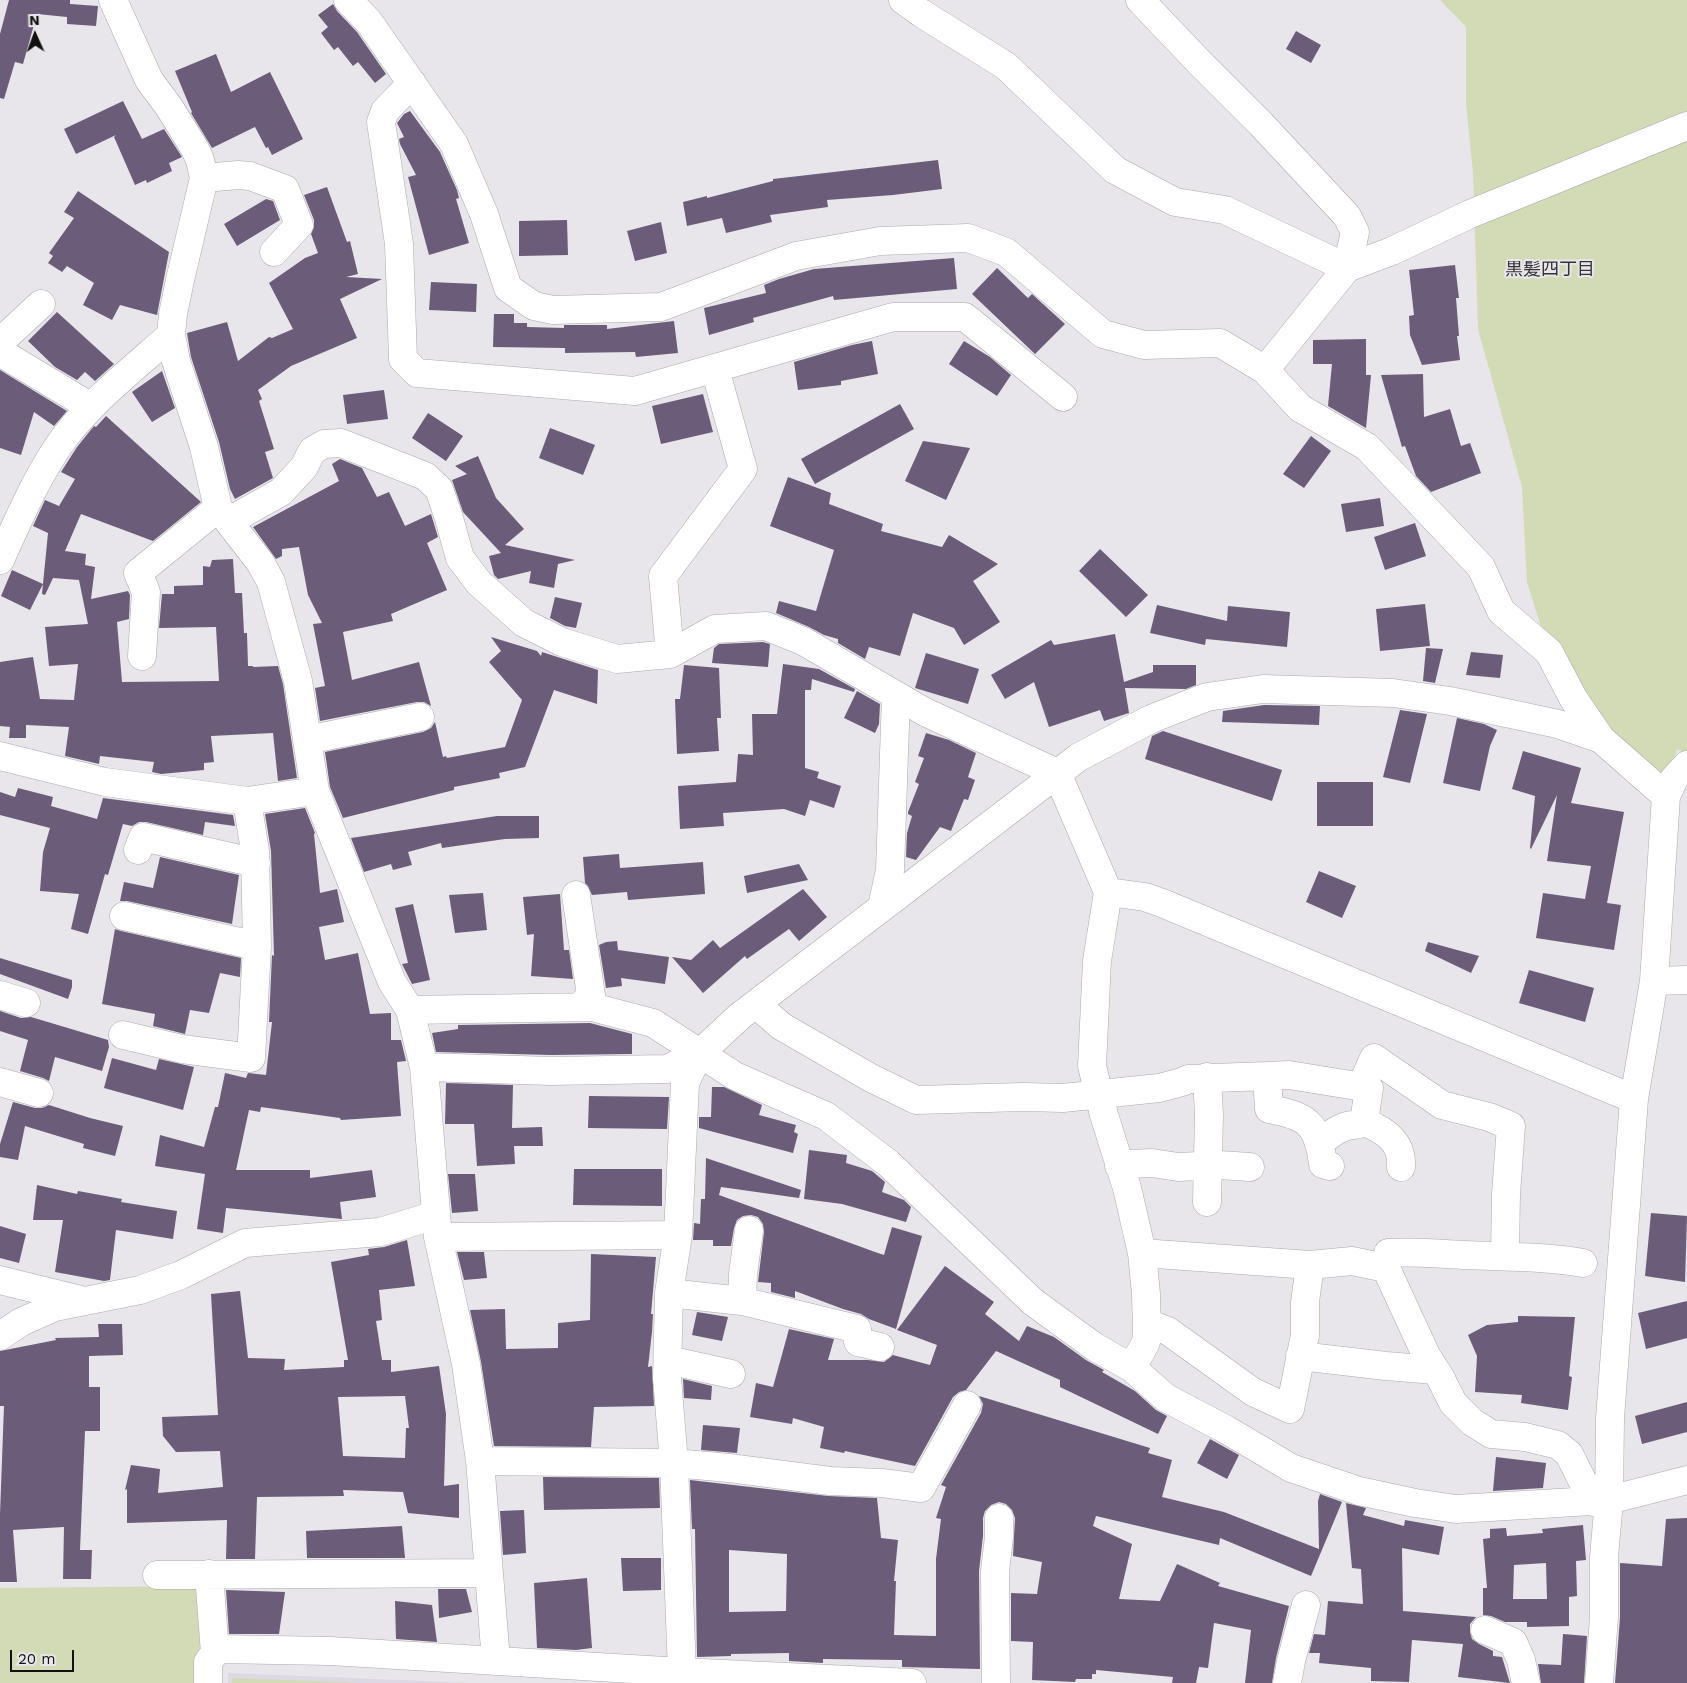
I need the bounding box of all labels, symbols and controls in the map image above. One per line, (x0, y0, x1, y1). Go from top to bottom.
north arrow (10, 10, 60, 60)
text: N (29, 12, 40, 28)
district label: 黒髪四丁目 (1505, 259, 1595, 281)
scale bar (12, 1640, 76, 1672)
text: 20 m (18, 1650, 56, 1668)

